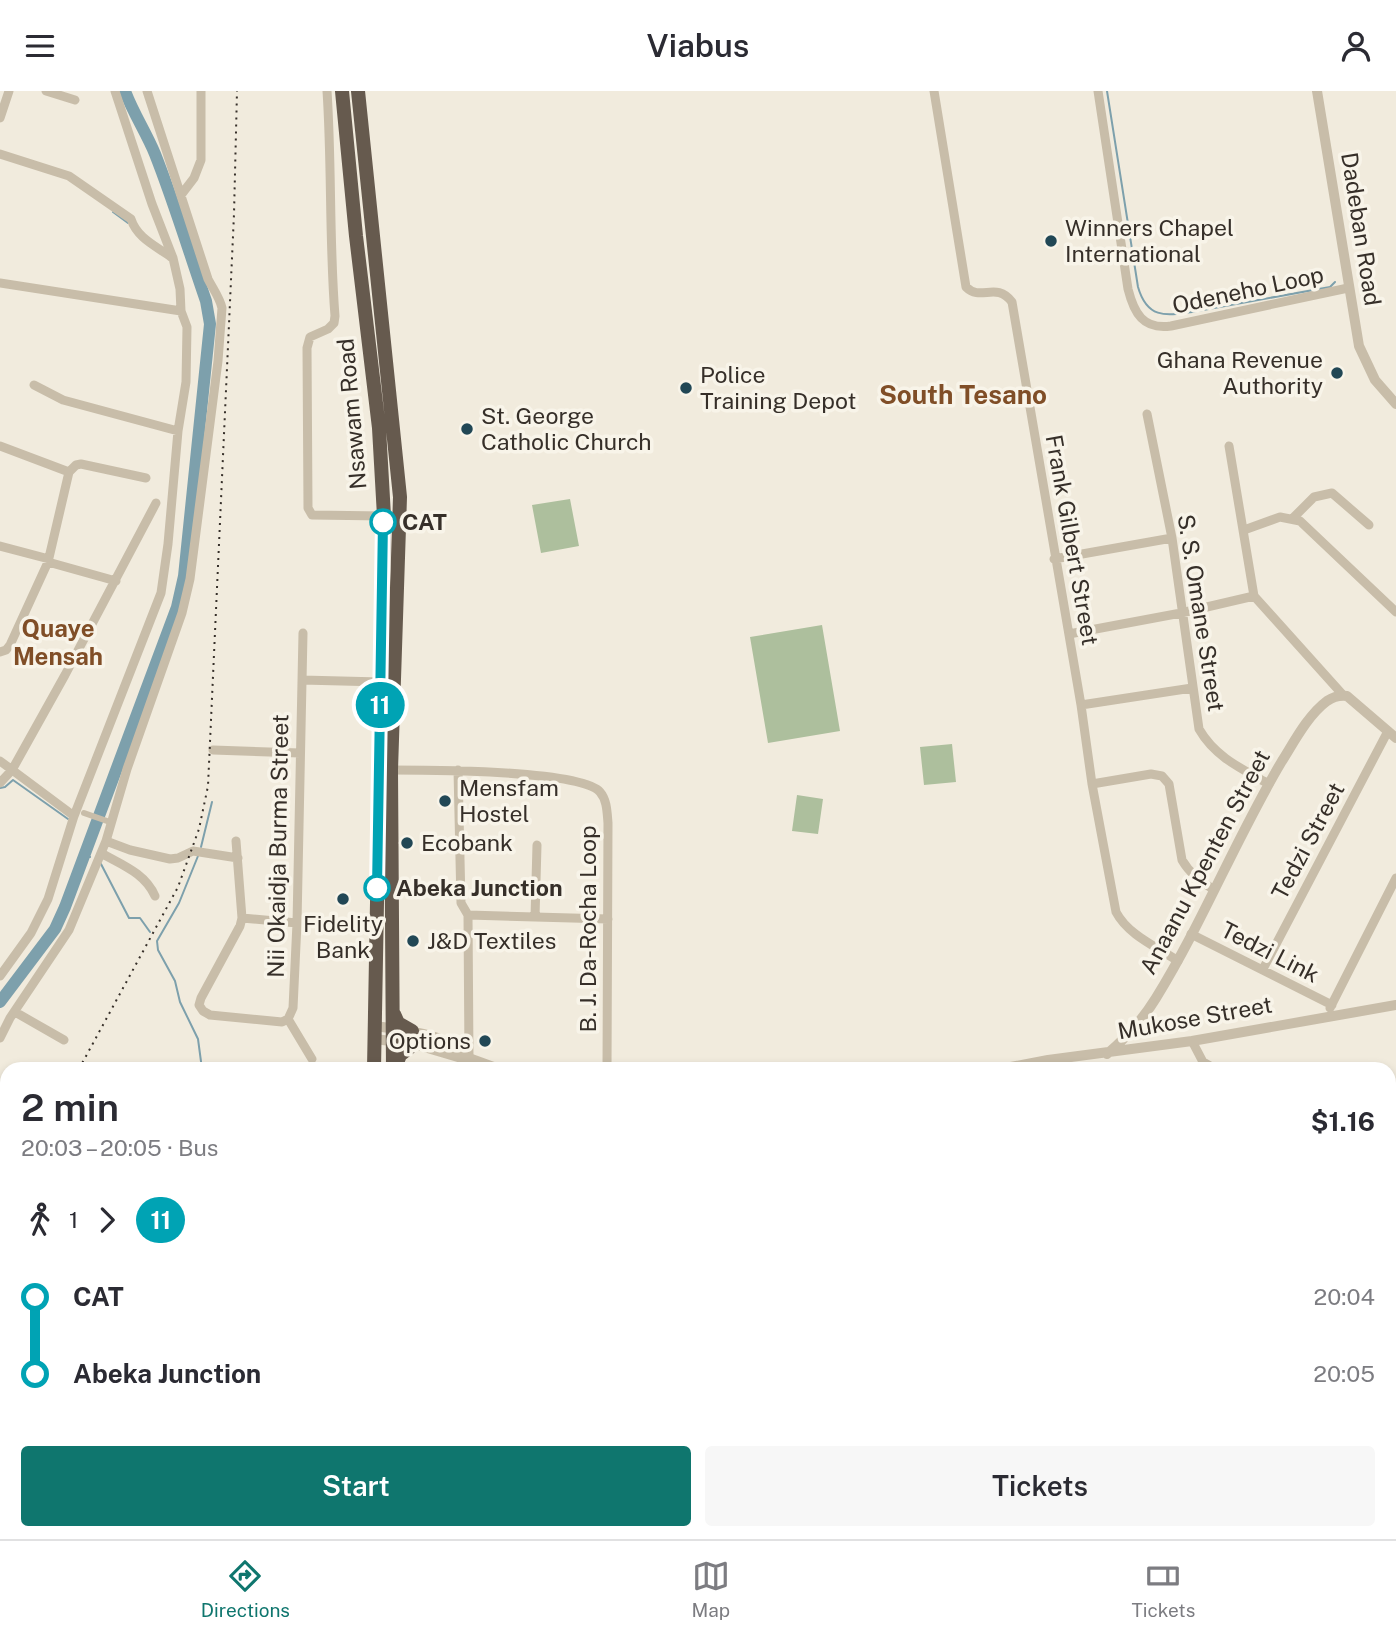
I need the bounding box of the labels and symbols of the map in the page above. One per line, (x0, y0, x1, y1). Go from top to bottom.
street label: Dadeban Road (1336, 150, 1387, 308)
place label: Winners Chapel International (1065, 214, 1234, 267)
marker: Winners Chapel International (1043, 233, 1059, 249)
street label: Odeneho Loop (1170, 260, 1326, 319)
street label: Nsawam Road (331, 337, 372, 491)
place label: Ghana Revenue Authority (1157, 346, 1323, 399)
place label: Police Training Depot (700, 361, 856, 414)
marker: Ghana Revenue Authority (1329, 365, 1345, 381)
district label: South Tesano (879, 379, 1047, 410)
marker: Police Training Depot (678, 380, 694, 396)
place label: St. George Catholic Church (481, 402, 652, 455)
marker: St. George Catholic Church (459, 421, 475, 437)
street label: Frank Gilbert Street (1041, 432, 1104, 647)
place label: CAT (402, 508, 447, 535)
marker: CAT (370, 509, 396, 535)
street label: S. S. Omane Street (1173, 512, 1230, 713)
district label: Quaye Mensah (13, 614, 103, 670)
line badge: 11 (348, 682, 412, 728)
street label: Nii Okaidja Burma Street (262, 714, 293, 978)
street label: Anaanu Kpenten Street (1134, 745, 1275, 979)
place label: Mensfam Hostel (459, 774, 559, 827)
street label: Tedzi Street (1266, 778, 1350, 904)
marker: Mensfam Hostel (437, 793, 453, 809)
street label: B. J. Da-Rocha Loop (574, 825, 601, 1033)
place label: Ecobank (421, 829, 513, 856)
marker: Ecobank (399, 835, 415, 851)
place label: Abeka Junction (396, 874, 563, 901)
marker: Abeka Junction (364, 875, 390, 901)
marker: Fidelity Bank (335, 891, 351, 907)
place label: Fidelity Bank (303, 910, 383, 963)
street label: Tedzi Link (1217, 915, 1324, 988)
place label: J&D Textiles (427, 927, 556, 954)
marker: J&D Textiles (405, 933, 421, 949)
street label: Mukose Street (1116, 991, 1274, 1044)
place label: Options (389, 1027, 471, 1054)
marker: Options (477, 1033, 493, 1049)

